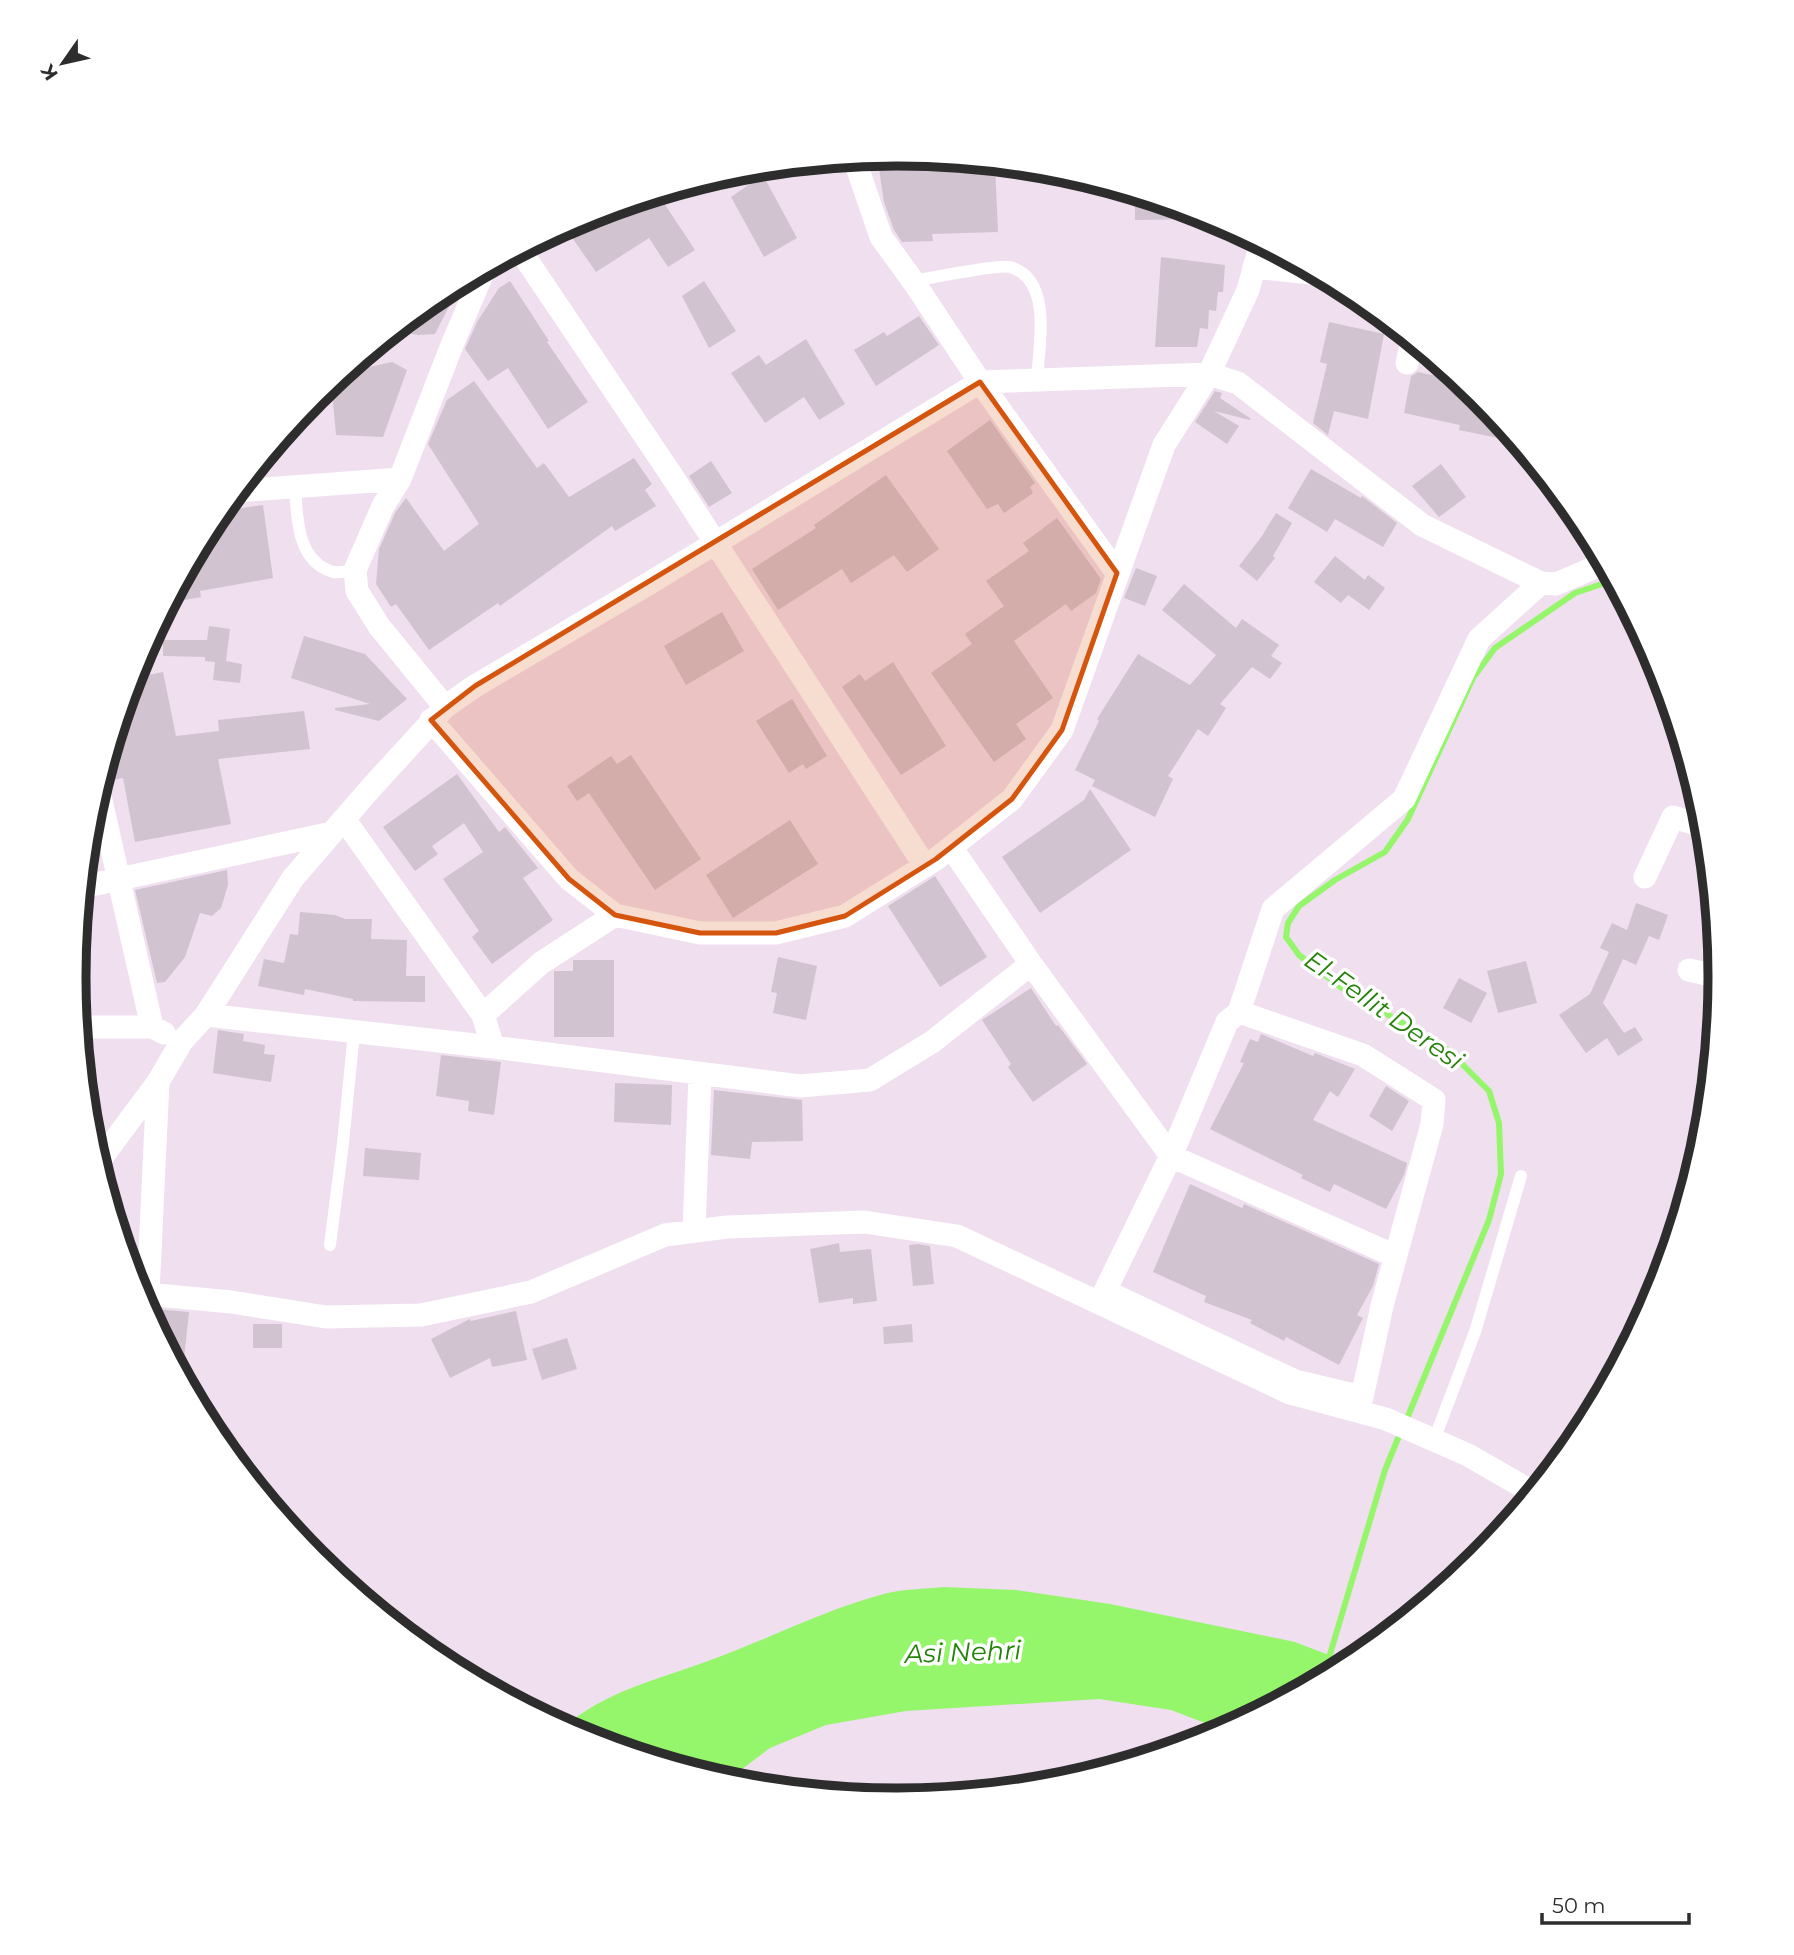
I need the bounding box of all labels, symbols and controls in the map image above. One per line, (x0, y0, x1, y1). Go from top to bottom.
north arrow (28, 28, 98, 98)
text: K (35, 59, 63, 84)
water label: El-Fellit Deresi (1299, 943, 1470, 1077)
water label: Asi Nehri (902, 1634, 1023, 1670)
scale bar (1542, 1882, 1689, 1926)
text: 50 m (1552, 1893, 1606, 1918)

